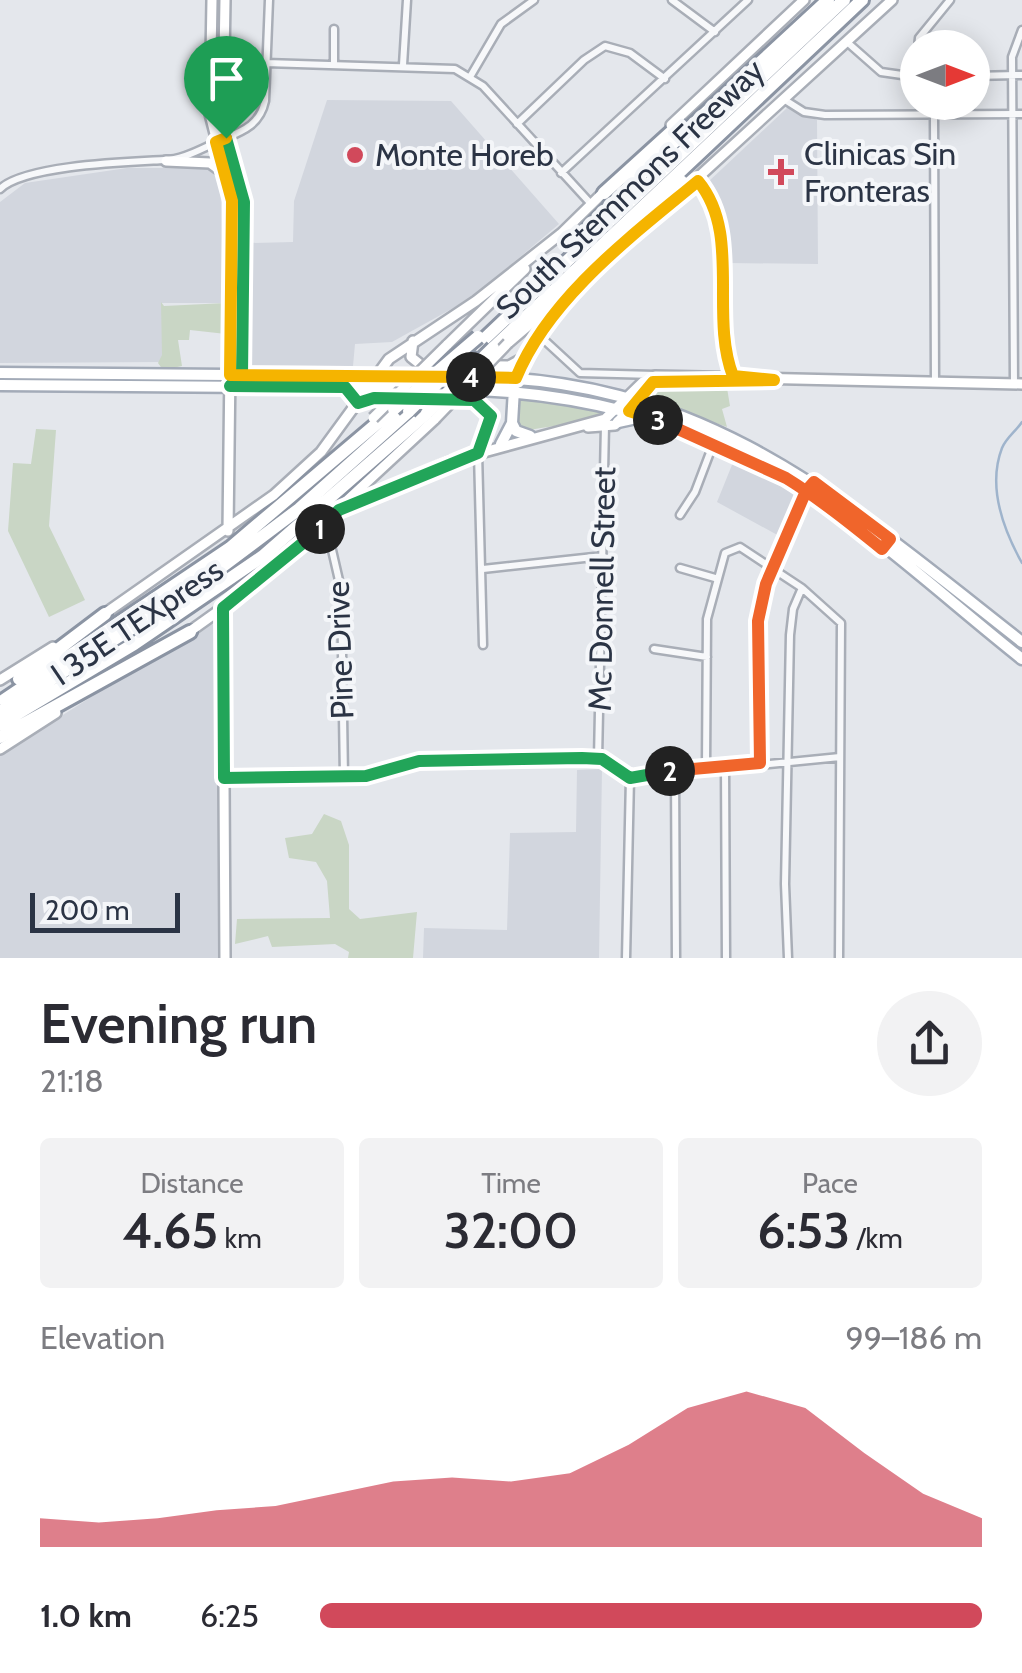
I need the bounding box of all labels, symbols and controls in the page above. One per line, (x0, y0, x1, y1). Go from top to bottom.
north arrow (900, 30, 990, 120)
map controls (900, 30, 990, 120)
pin (184, 36, 269, 139)
street label: South Stemmons Freeway (488, 50, 772, 327)
icon: arrive (199, 51, 254, 106)
place label: Clinicas Sin Fronteras (804, 134, 956, 210)
place label: Monte Horeb (375, 135, 554, 174)
marker: Monte Horeb (344, 144, 366, 166)
marker: Clinicas Sin Fronteras (768, 159, 794, 185)
pin: 4 (446, 352, 496, 402)
text: 4 (462, 360, 480, 394)
pin: 3 (633, 395, 683, 445)
text: 3 (650, 403, 666, 437)
street label: Mc Donnell Street (580, 466, 623, 712)
pin: 1 (295, 504, 345, 554)
text: 1 (315, 512, 325, 546)
street label: I 35E TEXpress (43, 550, 230, 693)
street label: Pine Drive (318, 580, 361, 720)
pin: 2 (645, 746, 695, 796)
text: 2 (663, 754, 677, 788)
scale bar (30, 888, 180, 933)
text: 200 m (45, 893, 130, 927)
text: Evening run (40, 990, 317, 1057)
button: share (877, 991, 982, 1096)
text: 21:18 (40, 1061, 104, 1100)
text: Distance (140, 1166, 244, 1200)
text: Time (481, 1166, 541, 1200)
text: Pace (802, 1166, 858, 1200)
text: 4.65 (122, 1200, 218, 1261)
text: 32:00 (444, 1200, 578, 1261)
text: 6:53 (757, 1200, 850, 1261)
text: km (218, 1221, 262, 1255)
text: /km (850, 1221, 903, 1255)
text: Elevation (40, 1318, 165, 1357)
text: 99–186 m (845, 1318, 982, 1357)
text: 1.0 km (40, 1596, 132, 1635)
text: 6:25 (200, 1596, 259, 1635)

